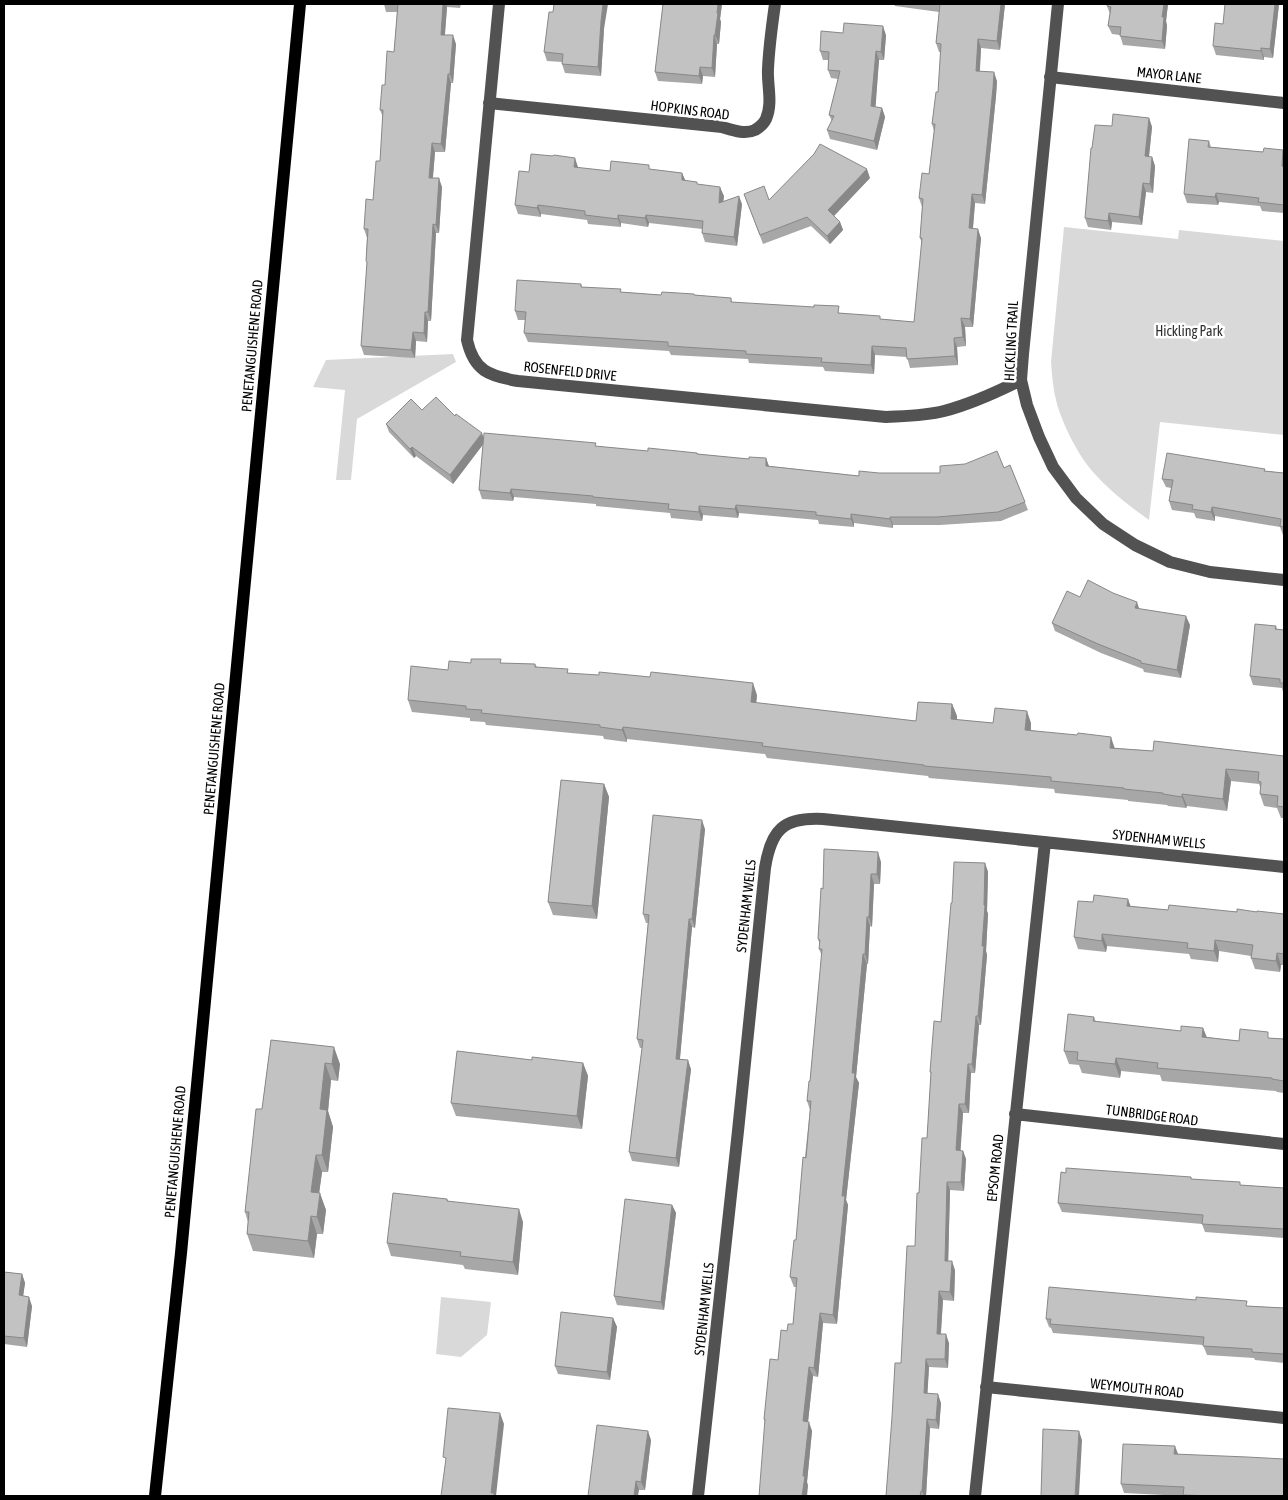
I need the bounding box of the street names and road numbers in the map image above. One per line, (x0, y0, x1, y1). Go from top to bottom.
street label: MAYOR LANE (1136, 64, 1202, 86)
street label: HOPKINS ROAD (650, 97, 731, 123)
street label: PENETANGUISHENE ROAD (238, 279, 266, 413)
street label: HICKLING TRAIL (1001, 300, 1021, 382)
street label: ROSENFELD DRIVE (523, 358, 617, 384)
street label: PENETANGUISHENE ROAD (200, 682, 228, 816)
street label: SYDENHAM WELLS (1112, 826, 1206, 852)
street label: SYDENHAM WELLS (733, 859, 759, 953)
street label: PENETANGUISHENE ROAD (161, 1085, 189, 1219)
street label: TUNBRIDGE ROAD (1105, 1101, 1199, 1129)
street label: EPSOM ROAD (983, 1133, 1007, 1203)
street label: SYDENHAM WELLS (691, 1262, 717, 1356)
street label: WEYMOUTH ROAD (1089, 1375, 1185, 1401)

